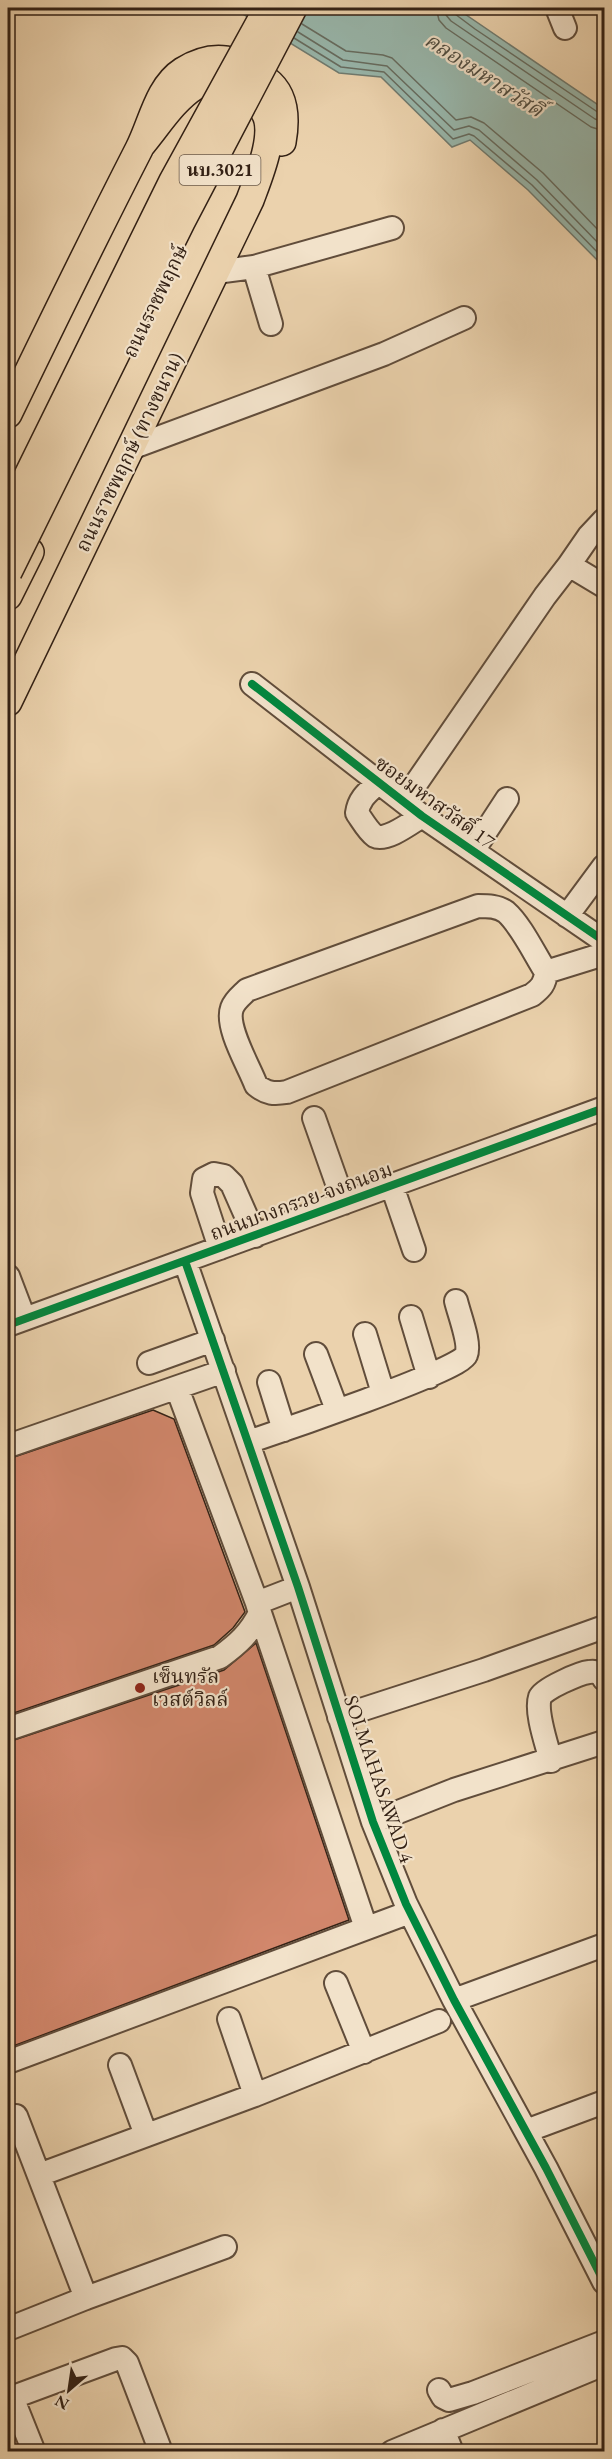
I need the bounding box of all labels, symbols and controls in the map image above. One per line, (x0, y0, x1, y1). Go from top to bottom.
water label: คลองมหาสวัสดิ์ (420, 25, 555, 126)
road number: นบ.3021 (180, 155, 260, 185)
street label: ถนนราชพฤกษ์ (116, 240, 194, 362)
street label: ถนนราชพฤกษ์ (ทางขนาน) (69, 348, 189, 556)
street label: ซอยมหาสวัสดิ์ 17 (370, 748, 501, 854)
street label: ถนนบางกรวย-จงถนอม (206, 1156, 396, 1246)
place label: เซ็นทรัล เวสต์วิลล์ (152, 1663, 229, 1712)
marker: เซ็นทรัล เวสต์วิลล์ (133, 1681, 147, 1695)
street label: SOI MAHASAWAD 4 (338, 1692, 420, 1867)
north arrow (39, 2360, 99, 2420)
text: N (51, 2390, 73, 2415)

